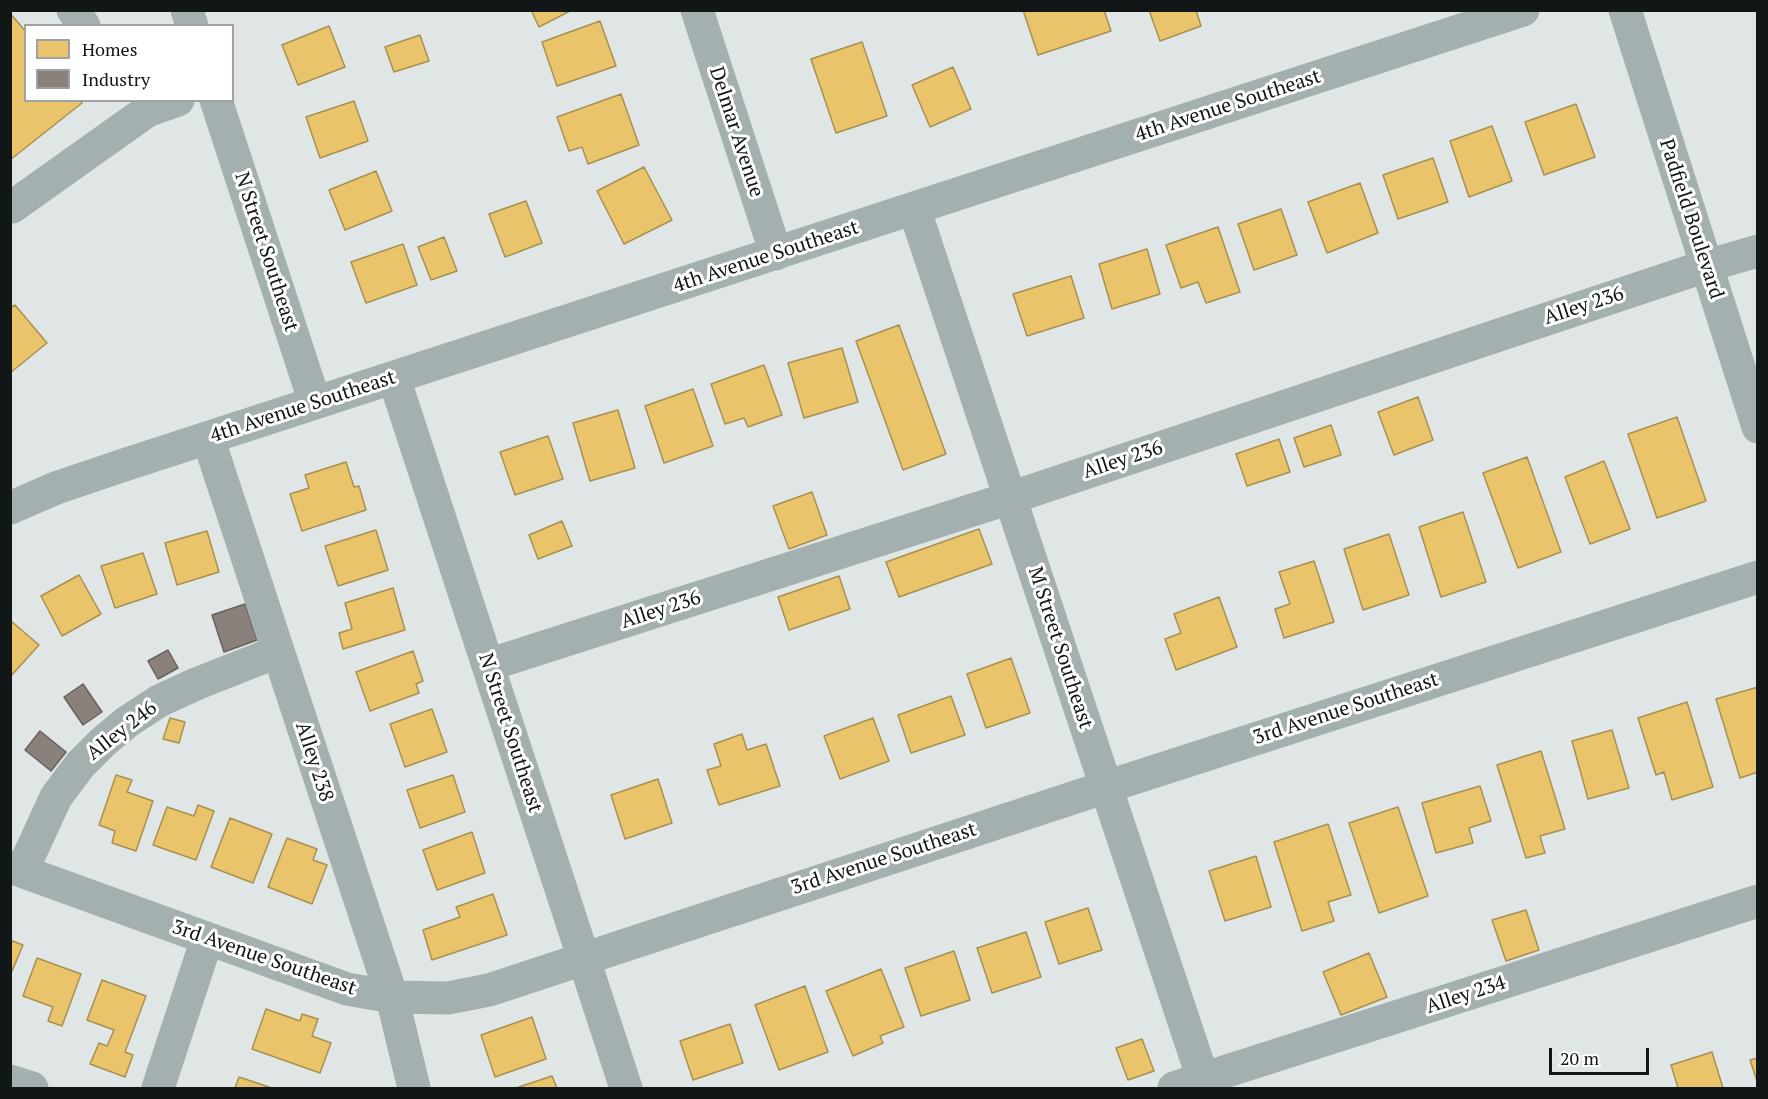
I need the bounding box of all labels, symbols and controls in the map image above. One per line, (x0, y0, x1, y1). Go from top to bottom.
legend (24, 24, 234, 102)
text: Homes (82, 37, 137, 61)
street label: Delmar Avenue (704, 64, 768, 200)
street label: 4th Avenue Southeast (1132, 65, 1324, 147)
text: Industry (82, 67, 150, 91)
street label: Padfield Boulevard (1654, 136, 1728, 302)
street label: N Street Southeast (229, 169, 303, 335)
street label: 4th Avenue Southeast (670, 216, 862, 298)
street label: Alley 236 (1541, 282, 1627, 330)
street label: 4th Avenue Southeast (207, 366, 399, 448)
street label: Alley 236 (1080, 436, 1166, 484)
street label: M Street Southeast (1022, 564, 1098, 732)
street label: Alley 236 (618, 586, 704, 634)
street label: N Street Southeast (473, 650, 547, 816)
street label: 3rd Avenue Southeast (1250, 668, 1442, 750)
street label: Alley 246 (82, 696, 162, 766)
street label: Alley 238 (290, 719, 338, 805)
street label: 3rd Avenue Southeast (788, 818, 980, 900)
street label: 3rd Avenue Southeast (169, 915, 359, 1001)
street label: Alley 234 (1423, 971, 1509, 1019)
scale bar (1552, 1036, 1652, 1074)
text: 20 m (1560, 1046, 1599, 1070)

